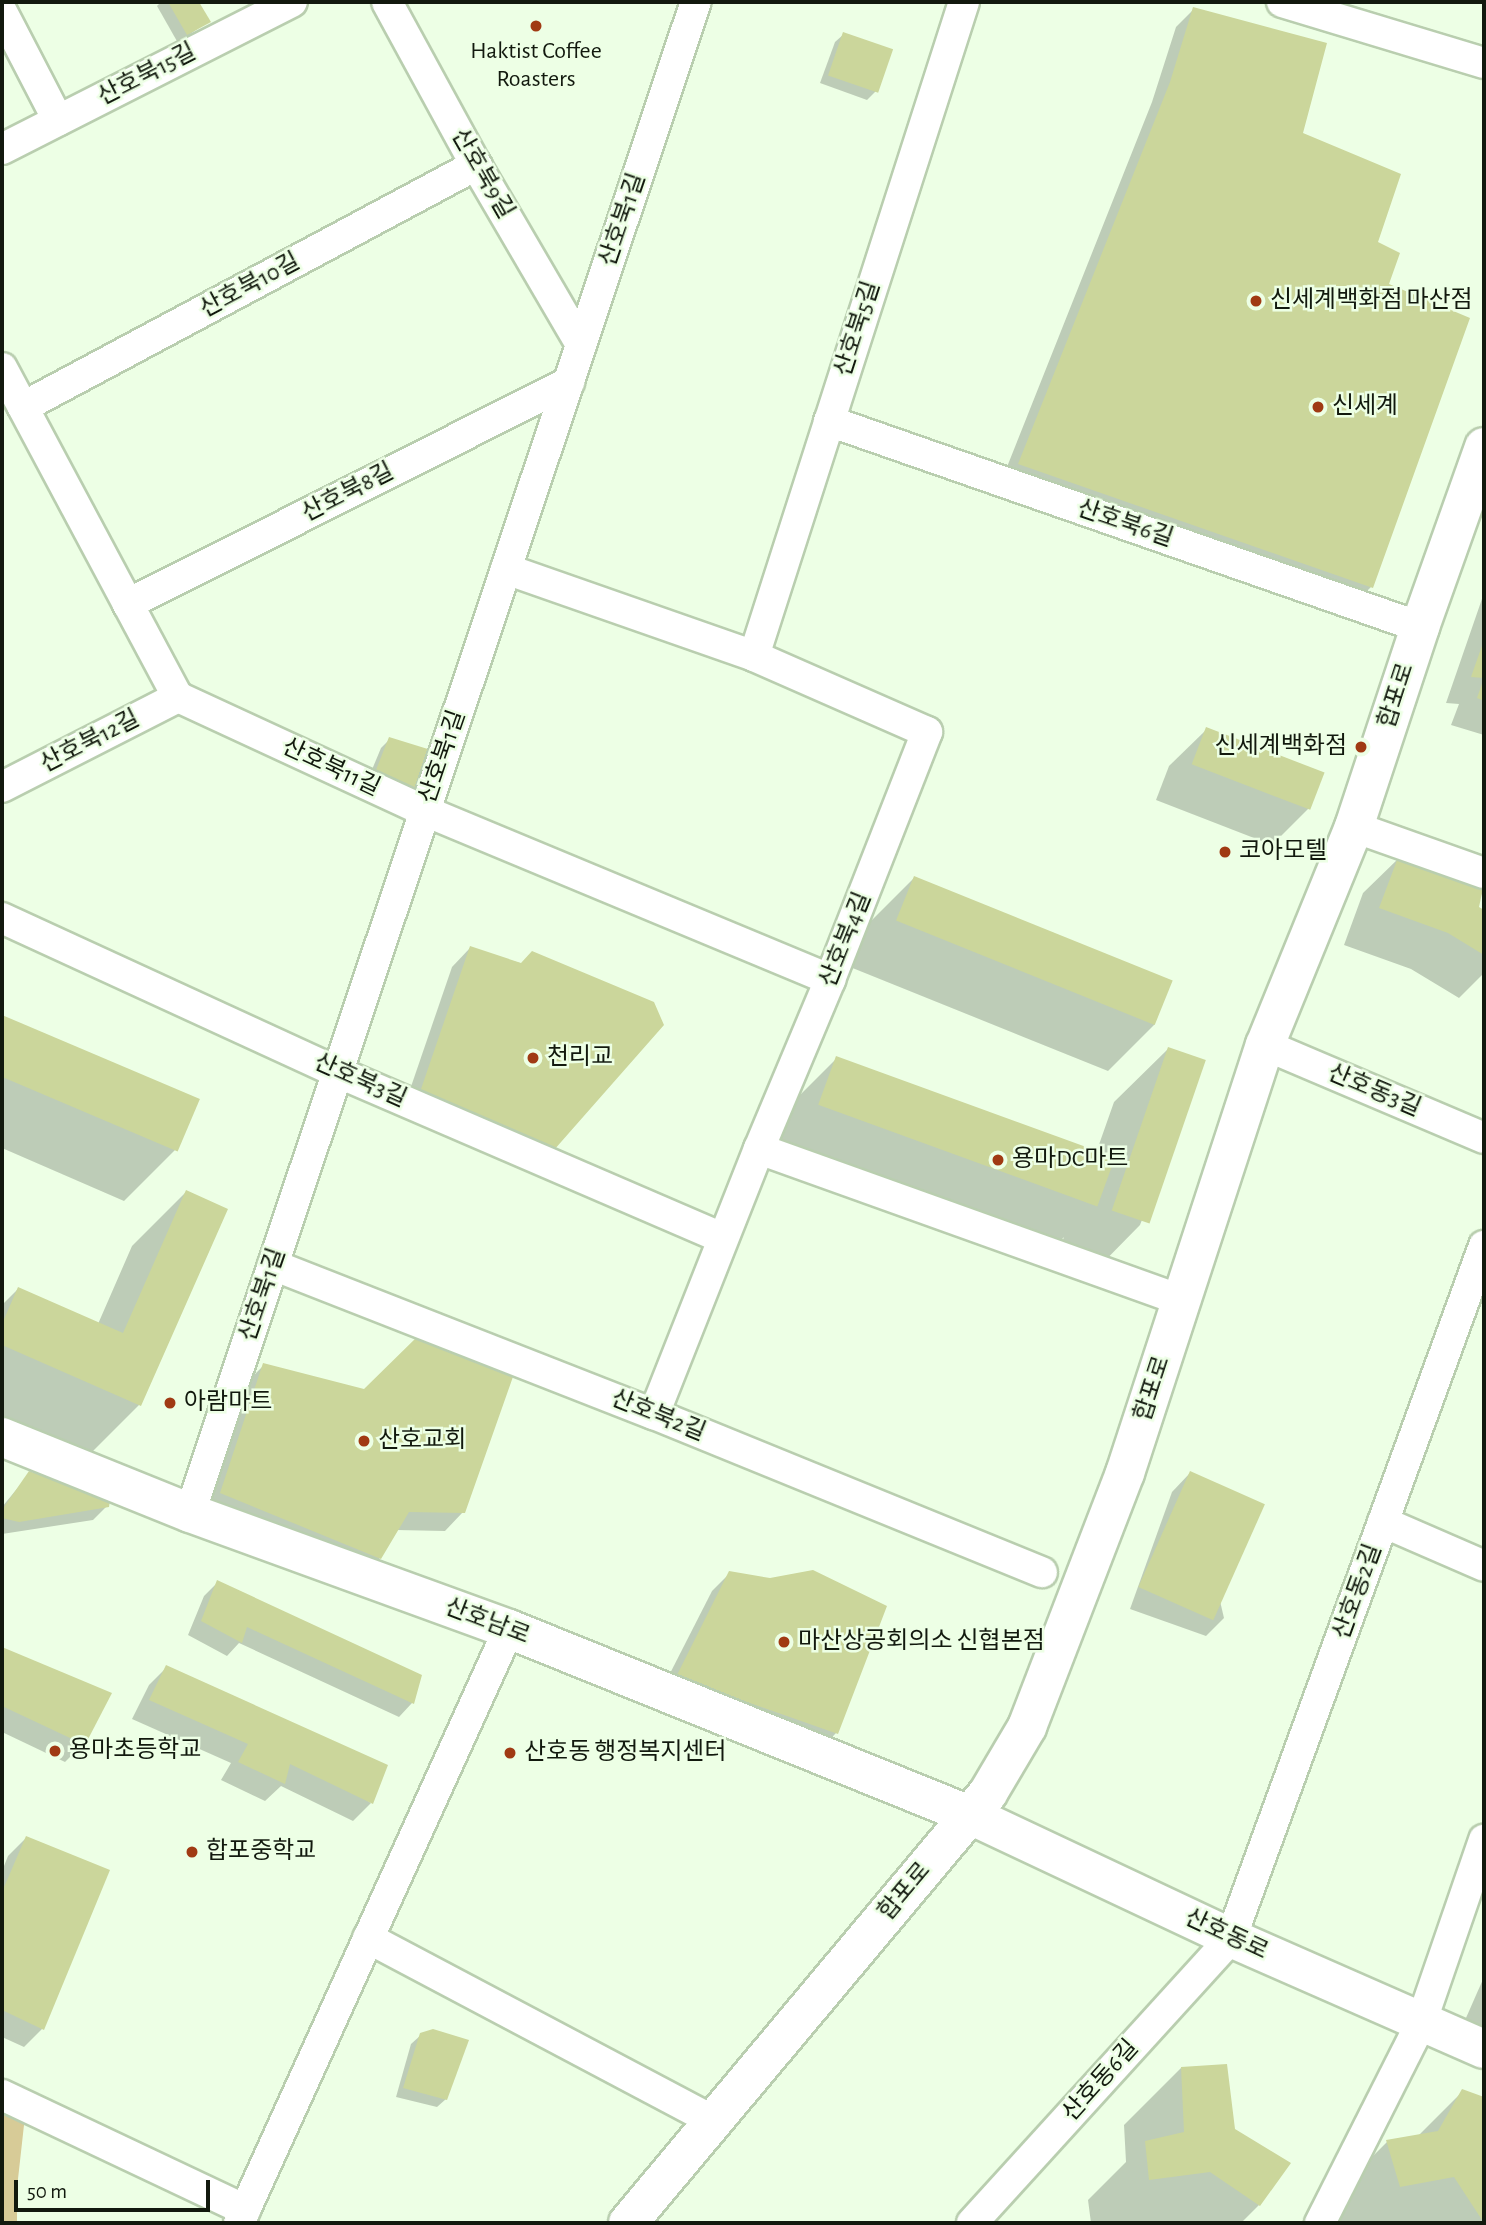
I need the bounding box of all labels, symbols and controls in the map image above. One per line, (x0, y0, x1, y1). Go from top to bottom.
marker: Haktist Coffee Roasters (528, 18, 544, 34)
street label: 산호북15길 (93, 38, 201, 112)
place label: Haktist Coffee Roasters (470, 38, 602, 94)
street label: 산호북9길 (445, 124, 519, 224)
street label: 산호북1길 (594, 170, 652, 270)
street label: 산호북10길 (195, 248, 305, 324)
street label: 산호북5길 (829, 278, 887, 380)
place label: 신세계백화점 마산점 (1270, 287, 1473, 315)
marker: 신세계백화점 마산점 (1248, 293, 1264, 309)
place label: 신세계 (1332, 393, 1398, 421)
marker: 신세계 (1310, 399, 1326, 415)
street label: 산호북8길 (297, 458, 399, 528)
street label: 산호북6길 (1073, 494, 1177, 554)
street label: 합포로 (1373, 660, 1421, 732)
street label: 산호북12길 (36, 705, 144, 779)
street label: 산호북1길 (414, 707, 472, 807)
street label: 산호북11길 (277, 733, 385, 803)
place label: 신세계백화점 (1215, 733, 1347, 761)
marker: 신세계백화점 (1353, 739, 1369, 755)
place label: 코아모텔 (1239, 838, 1327, 866)
marker: 코아모텔 (1217, 844, 1233, 860)
street label: 산호북4길 (814, 888, 878, 992)
place label: 천리교 (547, 1044, 613, 1072)
street label: 산호북3길 (309, 1048, 411, 1114)
marker: 천리교 (525, 1050, 541, 1066)
street label: 산호동3길 (1323, 1059, 1425, 1123)
place label: 용마DC마트 (1012, 1146, 1128, 1174)
marker: 용마DC마트 (990, 1152, 1006, 1168)
street label: 산호북1길 (234, 1245, 292, 1345)
street label: 합포로 (1129, 1353, 1177, 1425)
street label: 산호북2길 (607, 1384, 709, 1448)
place label: 아람마트 (184, 1389, 272, 1417)
marker: 아람마트 (162, 1395, 178, 1411)
place label: 산호교회 (378, 1427, 466, 1455)
marker: 산호교회 (356, 1433, 372, 1449)
street label: 산호동2길 (1327, 1540, 1389, 1644)
street label: 산호남로 (441, 1593, 533, 1651)
place label: 마산상공회의소 신협본점 (798, 1628, 1045, 1656)
marker: 마산상공회의소 신협본점 (776, 1634, 792, 1650)
place label: 용마초등학교 (69, 1737, 201, 1765)
place label: 산호동 행정복지센터 (524, 1739, 727, 1767)
marker: 용마초등학교 (47, 1743, 63, 1759)
marker: 산호동 행정복지센터 (502, 1745, 518, 1761)
place label: 합포중학교 (206, 1838, 316, 1866)
marker: 합포중학교 (184, 1844, 200, 1860)
street label: 합포로 (873, 1857, 937, 1927)
street label: 산호동로 (1180, 1903, 1272, 1967)
street label: 산호동6길 (1057, 2034, 1145, 2128)
scale bar (18, 2166, 214, 2210)
text: 50 m (27, 2181, 67, 2202)

